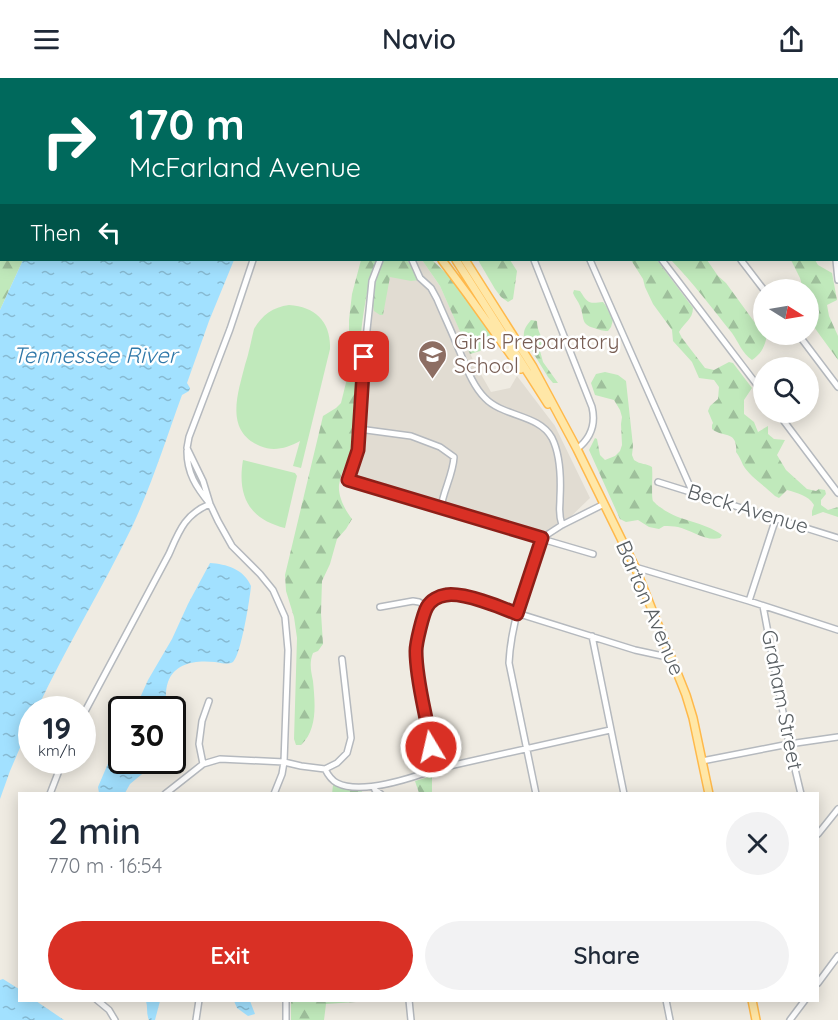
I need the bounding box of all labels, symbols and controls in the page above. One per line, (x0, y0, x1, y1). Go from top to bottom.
text: Navio (382, 22, 456, 56)
icon: menu (30, 23, 63, 56)
icon: share (775, 23, 808, 56)
text: 170 m (129, 98, 245, 151)
icon: right (30, 102, 108, 180)
text: McFarland Avenue (129, 150, 361, 184)
icon: left (93, 216, 126, 249)
text: Then (30, 219, 81, 247)
north arrow (753, 279, 819, 345)
map controls (753, 279, 819, 423)
place label: Girls Preparatory School (454, 328, 619, 378)
pin (338, 331, 389, 382)
school or university icon: Girls Preparatory School (417, 338, 449, 380)
icon: arrive (347, 340, 380, 373)
water label: Tennessee River (13, 341, 180, 369)
button: search (753, 357, 819, 423)
street label: Beck Avenue (685, 477, 812, 539)
street label: Barton Avenue (611, 536, 691, 679)
street label: Graham Street (757, 628, 809, 772)
speed limit sign: 30 (108, 696, 186, 774)
text: 19 (43, 709, 71, 747)
position arrow (399, 715, 463, 779)
text: km/h (38, 741, 76, 760)
text: 2 min (48, 808, 141, 853)
button: close (726, 812, 789, 875)
text: 770 m · 16:54 (48, 853, 162, 878)
button: Exit (48, 921, 413, 990)
button: Share (425, 921, 789, 990)

